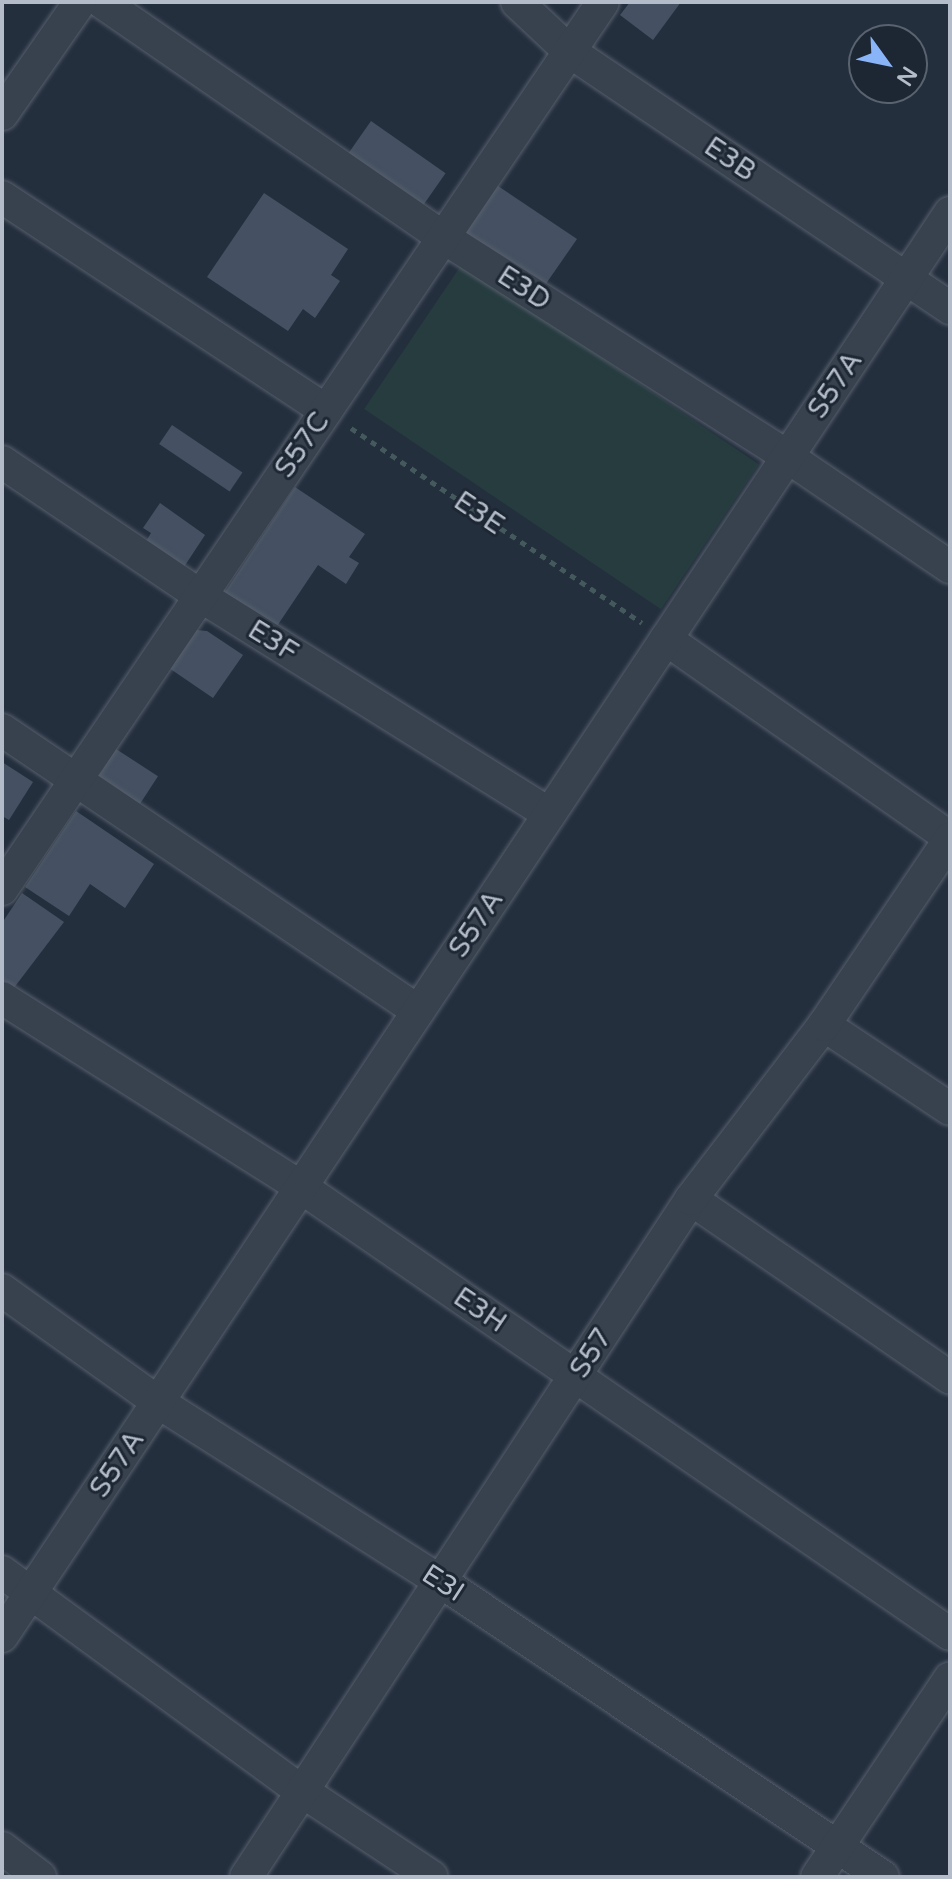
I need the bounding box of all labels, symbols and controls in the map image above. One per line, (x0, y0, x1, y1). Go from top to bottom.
north arrow (848, 24, 928, 104)
text: N (891, 61, 922, 90)
street label: E3B (698, 130, 762, 188)
street label: E3D (491, 259, 557, 317)
street label: S57A (801, 345, 869, 425)
street label: S57C (268, 406, 336, 484)
street label: E3E (448, 484, 510, 542)
street label: E3F (242, 613, 304, 669)
street label: S57A (442, 884, 510, 964)
street label: E3H (447, 1280, 513, 1340)
street label: S57 (563, 1322, 619, 1384)
street label: S57A (83, 1424, 151, 1504)
street label: E3I (416, 1557, 470, 1609)

